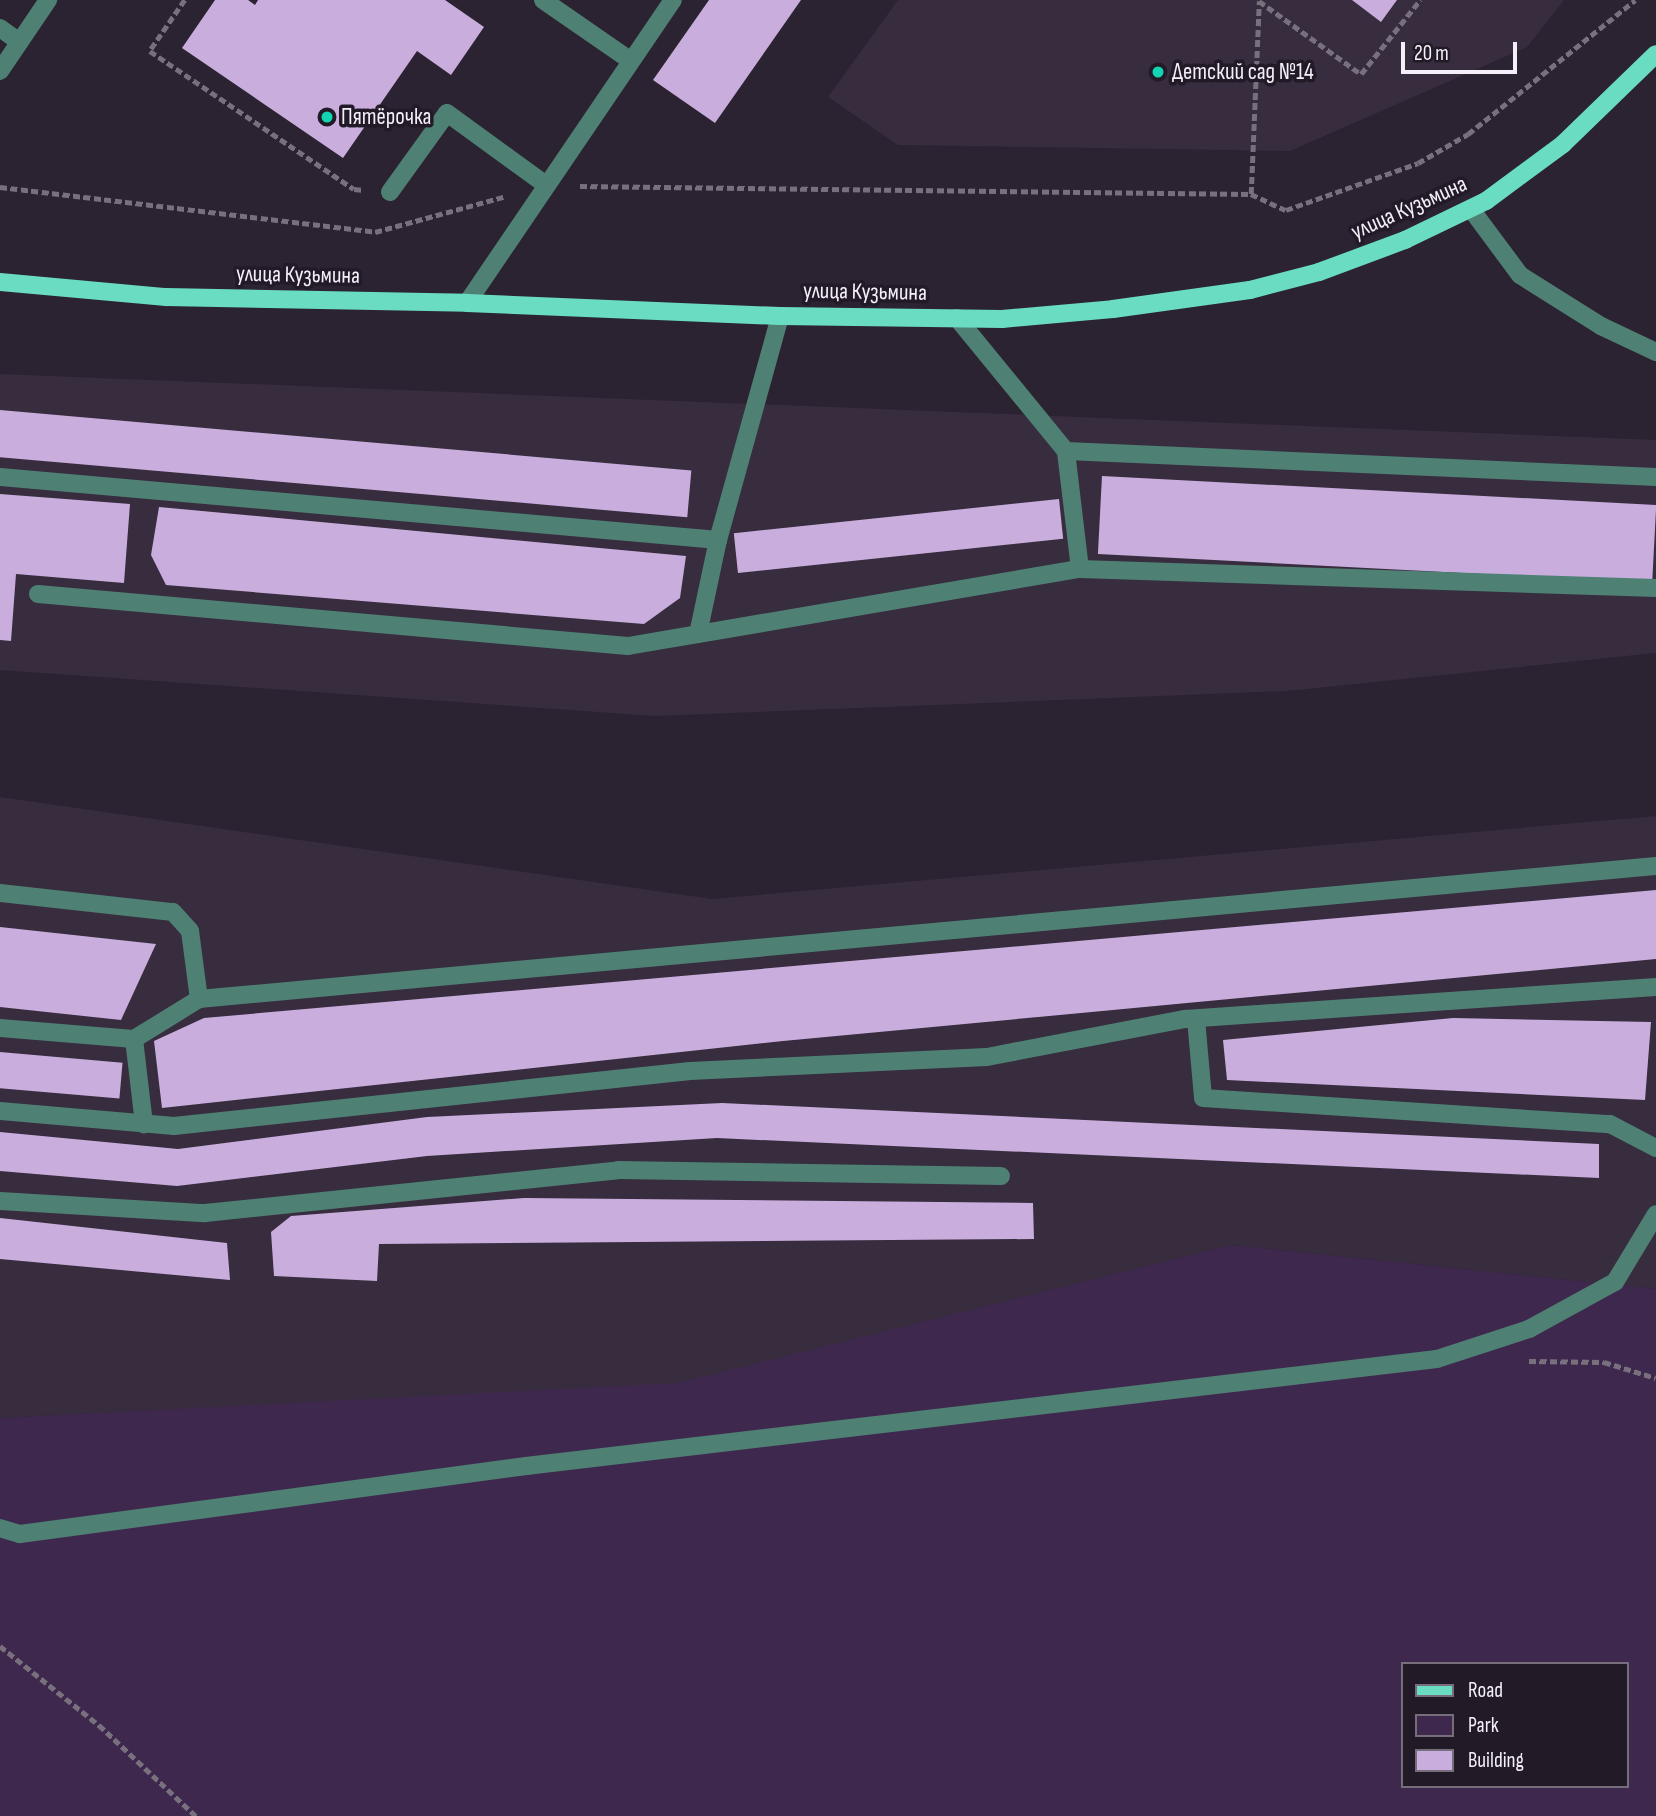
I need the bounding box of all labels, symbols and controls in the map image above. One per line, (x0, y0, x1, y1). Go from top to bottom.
scale bar (1404, 28, 1520, 72)
text: 20 m (1414, 41, 1449, 66)
place label: Детский сад №14 (1172, 58, 1314, 86)
marker: Детский сад №14 (1150, 64, 1166, 80)
place label: Пятёрочка (341, 103, 431, 131)
marker: Пятёрочка (319, 109, 335, 125)
street label: улица Кузьмина (1347, 170, 1471, 246)
street label: улица Кузьмина (236, 260, 360, 290)
street label: улица Кузьмина (803, 277, 927, 307)
legend (1400, 1662, 1628, 1788)
text: Road (1468, 1678, 1503, 1703)
text: Park (1468, 1713, 1499, 1738)
text: Building (1468, 1748, 1524, 1773)

